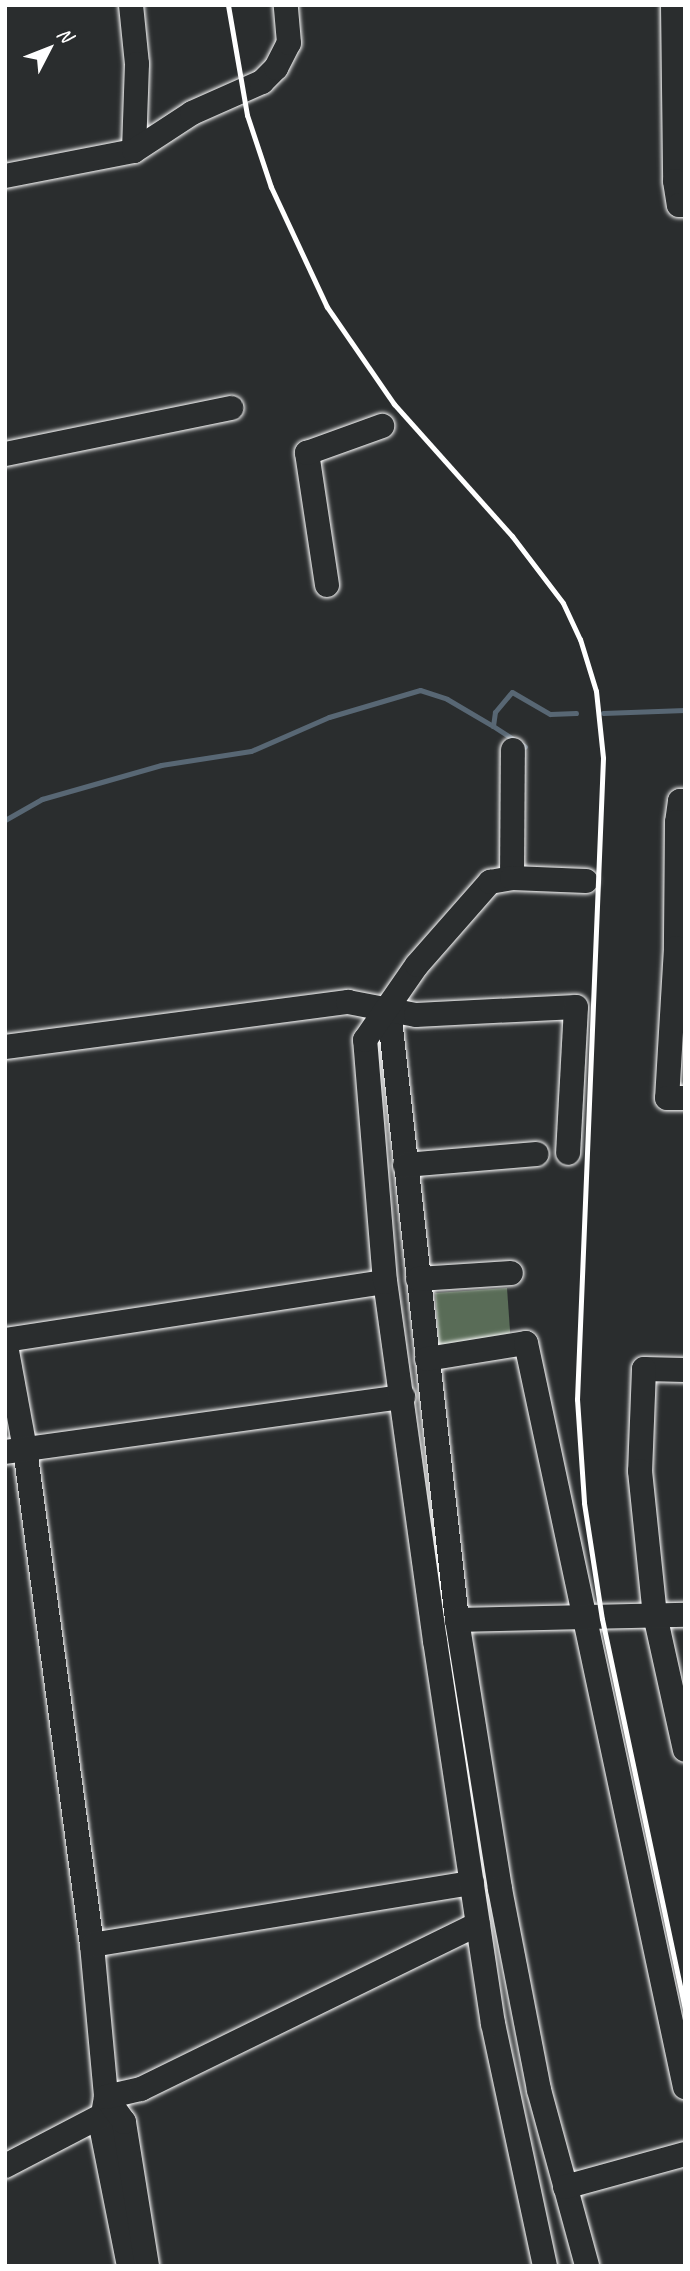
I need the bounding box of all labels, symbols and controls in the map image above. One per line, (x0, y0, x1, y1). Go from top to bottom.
north arrow (14, 14, 84, 84)
text: N (52, 23, 77, 47)

